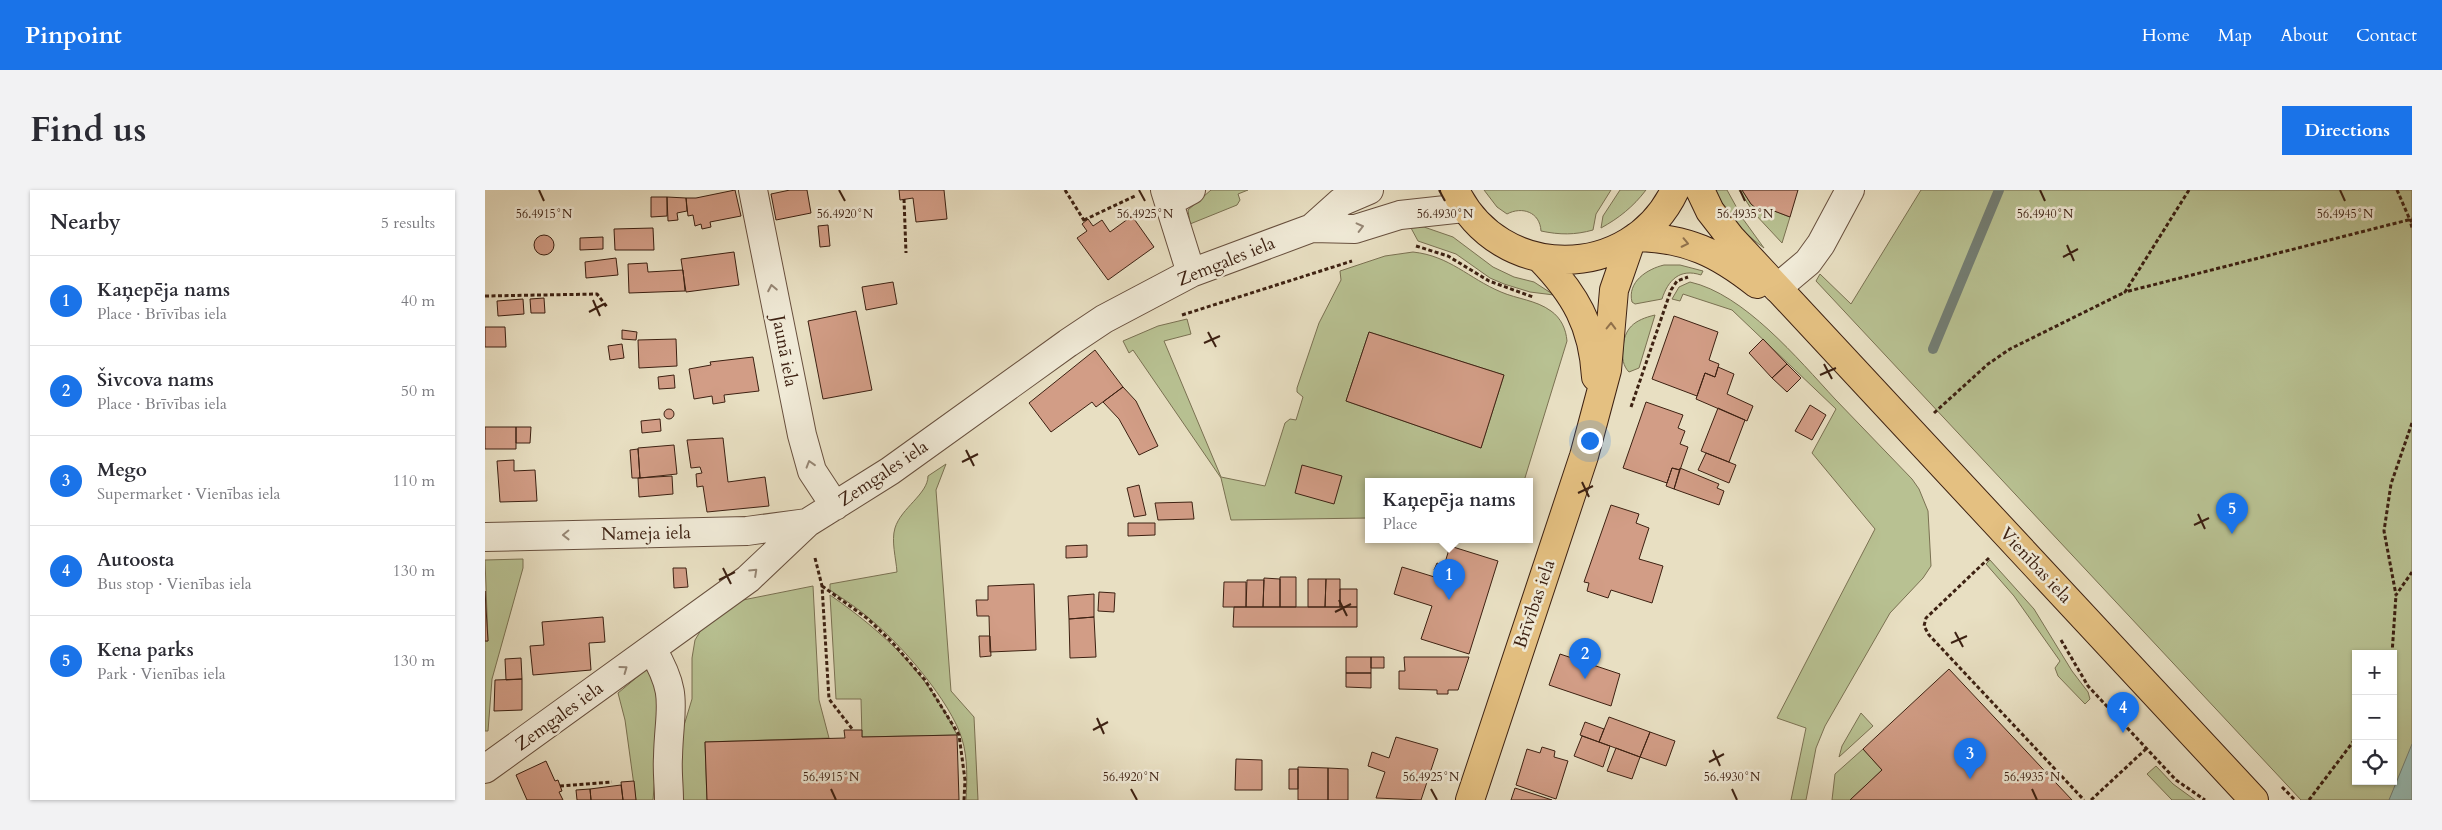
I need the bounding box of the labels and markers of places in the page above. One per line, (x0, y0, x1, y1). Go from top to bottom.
pin: 5 (2216, 493, 2248, 534)
pin: 1 (1433, 559, 1465, 600)
pin: 2 (1569, 638, 1601, 679)
pin: 4 (2107, 692, 2139, 733)
pin: 3 (1954, 738, 1986, 779)

